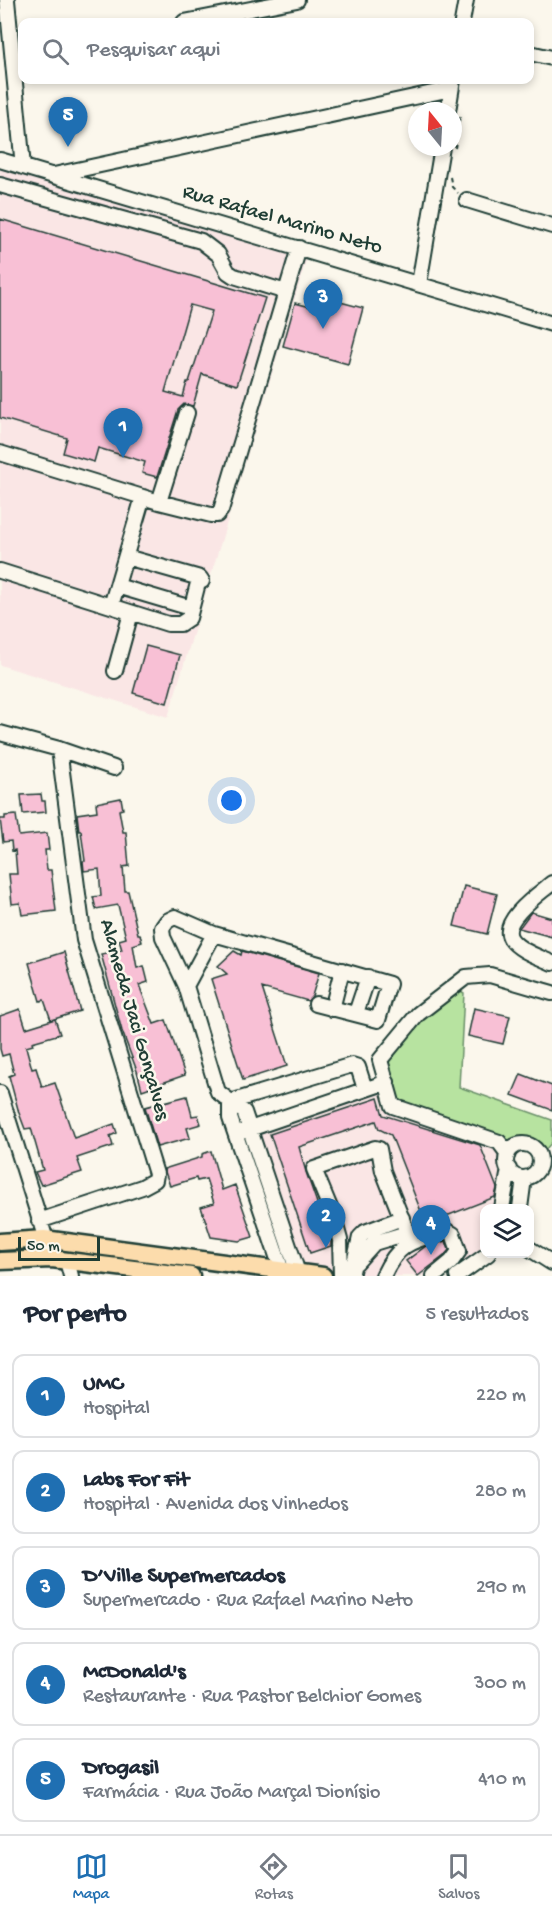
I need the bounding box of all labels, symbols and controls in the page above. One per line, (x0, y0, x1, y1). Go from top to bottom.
search box (18, 18, 534, 84)
icon: search (39, 35, 72, 68)
text: Pesquisar aqui (87, 38, 221, 64)
pin: 5 (48, 98, 88, 147)
north arrow (408, 102, 462, 156)
street label: Rua Rafael Marino Neto (179, 180, 385, 262)
pin: 3 (304, 280, 342, 329)
pin: 1 (104, 408, 142, 458)
your location (217, 786, 246, 815)
street label: Alameda Jaci Gonçalves (92, 916, 174, 1125)
pin: 2 (306, 1198, 346, 1248)
map controls (480, 1204, 534, 1258)
button: layers (480, 1204, 534, 1258)
pin: 4 (412, 1206, 450, 1255)
scale bar (18, 1234, 100, 1262)
text: 50 m (27, 1238, 60, 1257)
text: Por perto (24, 1300, 127, 1331)
text: 5 resultados (425, 1304, 528, 1327)
text: UMC (83, 1372, 123, 1398)
text: 1 (41, 1385, 50, 1408)
text: 220 m (476, 1385, 526, 1408)
text: Hospital (83, 1398, 150, 1421)
text: Labs For Fit (83, 1468, 189, 1494)
text: 2 (41, 1481, 50, 1504)
text: 280 m (475, 1481, 526, 1504)
text: Hospital · Avenida dos Vinhedos (83, 1494, 348, 1517)
text: D’Ville Supermercados (83, 1564, 285, 1590)
text: 3 (40, 1577, 51, 1600)
text: 290 m (476, 1577, 526, 1600)
text: Supermercado · Rua Rafael Marino Neto (83, 1590, 413, 1613)
text: McDonald's (83, 1660, 186, 1686)
text: 4 (41, 1673, 50, 1696)
text: 300 m (474, 1673, 526, 1696)
text: Restaurante · Rua Pastor Belchior Gomes (83, 1686, 421, 1709)
text: Drogasil (83, 1756, 159, 1782)
text: 5 (40, 1769, 51, 1792)
text: 410 m (478, 1769, 526, 1792)
text: Farmácia · Rua João Marçal Dionísio (83, 1782, 380, 1805)
tab: Mapa (73, 1850, 109, 1905)
tab: Rotas (255, 1850, 293, 1905)
tab: Salvos (438, 1850, 479, 1905)

